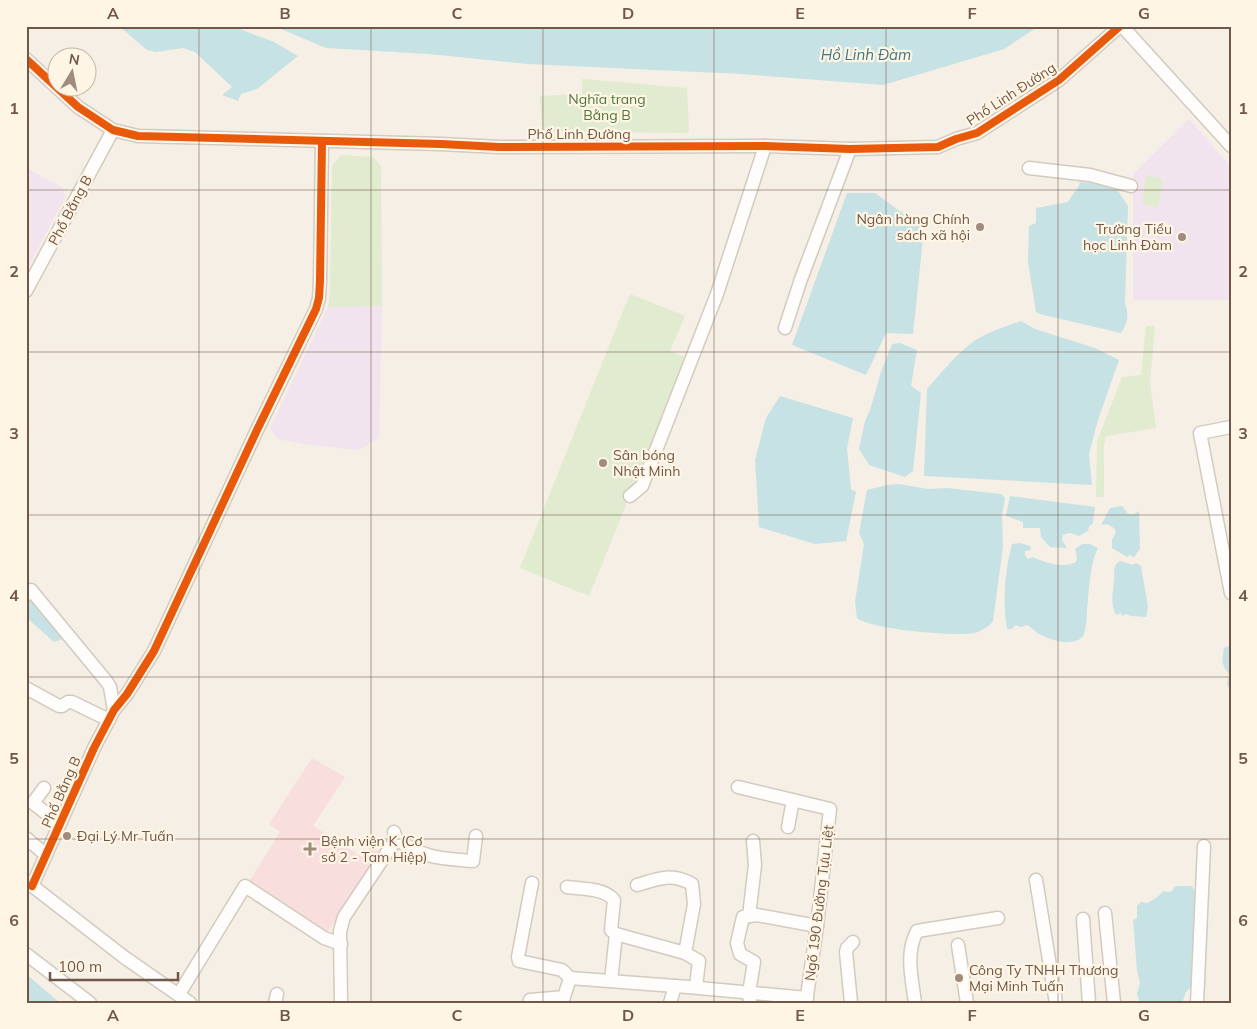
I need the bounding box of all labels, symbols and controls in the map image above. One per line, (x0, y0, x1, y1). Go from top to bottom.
text: A (107, 3, 119, 23)
text: B (279, 3, 291, 23)
text: C (452, 3, 463, 23)
text: D (622, 3, 634, 23)
text: E (795, 3, 805, 23)
text: F (967, 3, 977, 23)
text: G (1138, 3, 1150, 23)
water label: Hồ Linh Đàm (821, 45, 911, 64)
north arrow (48, 48, 98, 98)
text: N (67, 49, 81, 69)
street label: Phố Linh Đường (963, 58, 1059, 130)
park label: Nghĩa trang Bằng B (568, 90, 646, 124)
text: 1 (9, 98, 19, 118)
text: 1 (1238, 98, 1248, 118)
street label: Phố Linh Đường (527, 125, 631, 143)
street label: Phố Bằng B (44, 172, 96, 248)
place label: Ngân hàng Chính sách xã hội (856, 210, 970, 244)
place label: Trường Tiểu học Linh Đàm (1083, 220, 1172, 254)
marker: Ngân hàng Chính sách xã hội (974, 221, 986, 233)
marker: Trường Tiểu học Linh Đàm (1176, 231, 1188, 243)
text: 2 (9, 261, 19, 281)
text: 2 (1238, 261, 1248, 281)
text: 3 (9, 423, 19, 443)
text: 3 (1238, 423, 1248, 443)
place label: Sân bóng Nhật Minh (613, 446, 680, 480)
marker: Sân bóng Nhật Minh (597, 457, 609, 469)
text: 4 (9, 585, 19, 605)
text: 4 (1238, 585, 1248, 605)
text: 5 (9, 748, 19, 768)
text: 5 (1238, 748, 1248, 768)
street label: Phố Bằng B (37, 753, 85, 831)
street label: Ngõ 190 Đường Tựu Liệt (801, 824, 838, 982)
place label: Đại Lý Mr Tuấn (77, 827, 174, 845)
marker: Đại Lý Mr Tuấn (61, 830, 73, 842)
place label: Bệnh viện K (Cơ sở 2 - Tam Hiệp) (321, 832, 427, 866)
marker: Bệnh viện K (Cơ sở 2 - Tam Hiệp) (303, 842, 317, 856)
text: 6 (9, 910, 19, 930)
text: 6 (1238, 910, 1248, 930)
scale bar (50, 949, 178, 981)
text: 100 m (58, 957, 102, 976)
place label: Công Ty TNHH Thương Mại Minh Tuấn (969, 961, 1118, 995)
marker: Công Ty TNHH Thương Mại Minh Tuấn (953, 972, 965, 984)
text: A (107, 1005, 119, 1025)
text: B (279, 1005, 291, 1025)
text: C (452, 1005, 463, 1025)
text: D (622, 1005, 634, 1025)
text: E (795, 1005, 805, 1025)
text: F (967, 1005, 977, 1025)
text: G (1138, 1005, 1150, 1025)

